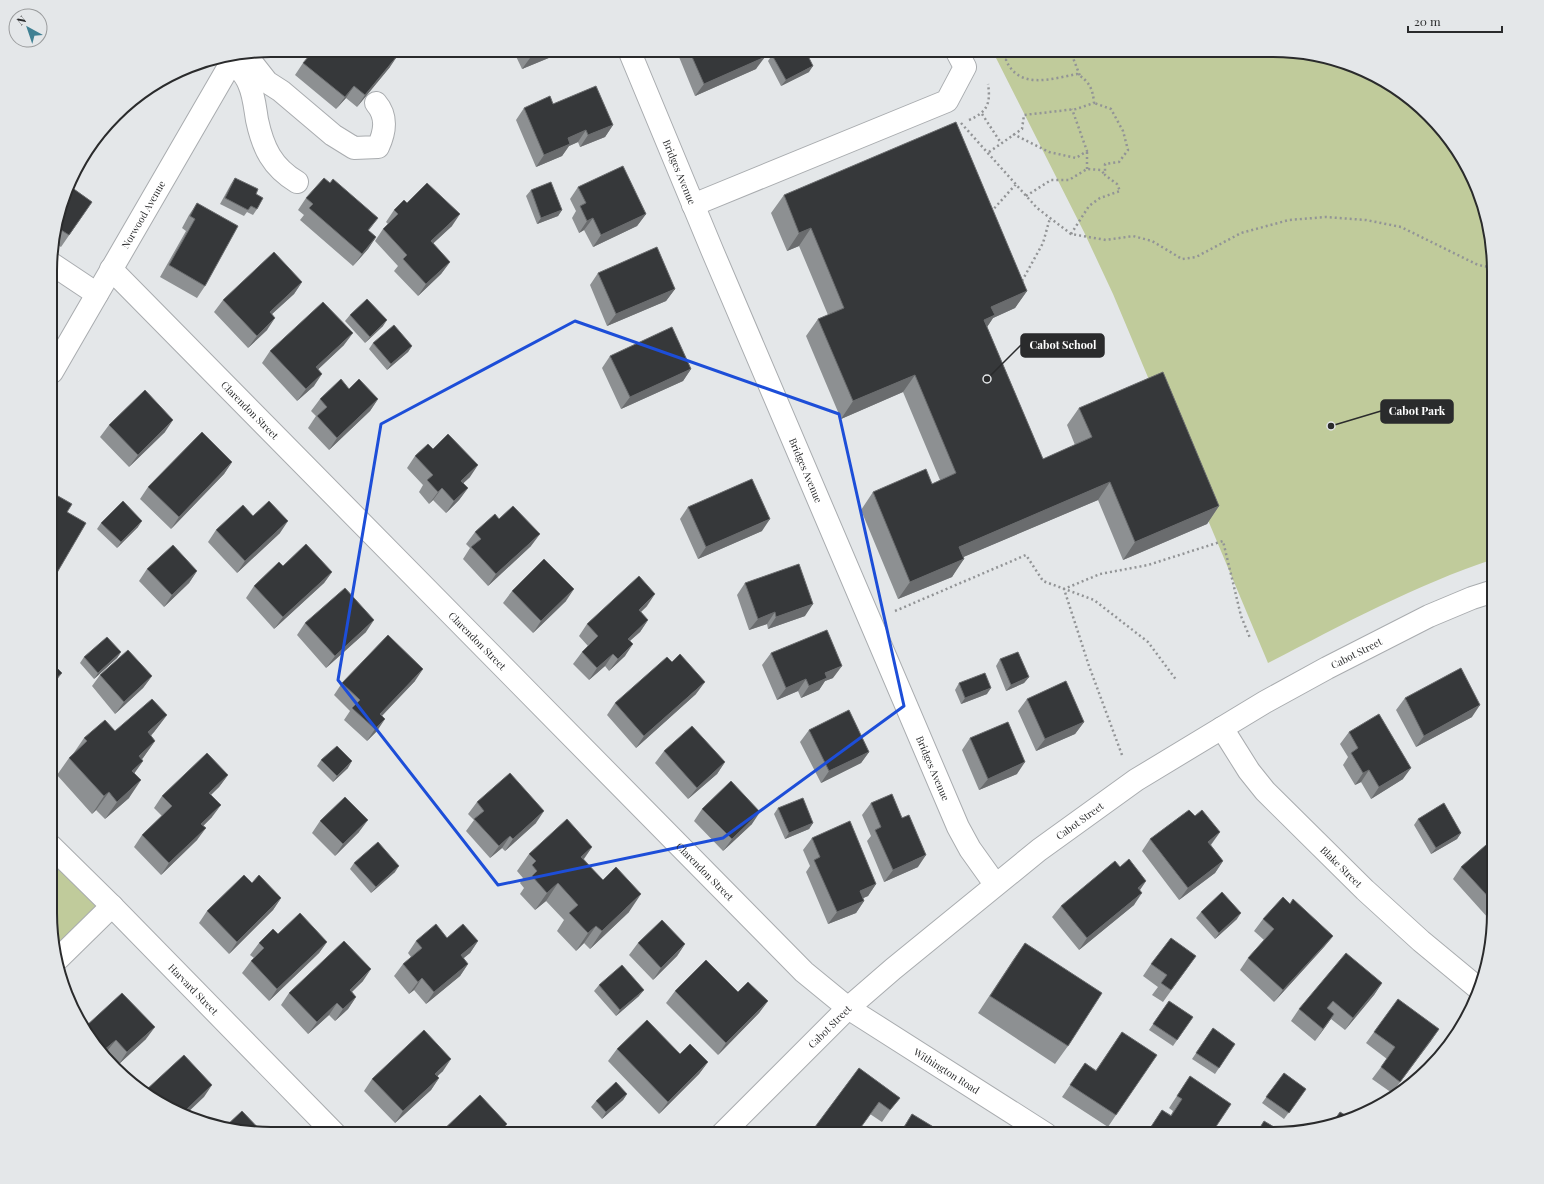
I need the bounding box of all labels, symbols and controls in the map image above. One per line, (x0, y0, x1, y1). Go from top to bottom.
north arrow (8, 8, 48, 48)
scale bar (1408, 8, 1502, 34)
text: N (13, 12, 29, 28)
text: 20 m (1414, 13, 1441, 29)
street label: Bridges Avenue (660, 137, 699, 207)
street label: Norwood Avenue (118, 178, 168, 251)
callout: Cabot School (1021, 334, 1104, 357)
text: Cabot School (1030, 337, 1097, 352)
street label: Clarendon Street (218, 378, 282, 443)
callout: Cabot Park (1381, 400, 1453, 423)
text: Cabot Park (1389, 403, 1446, 418)
street label: Bridges Avenue (786, 436, 826, 505)
street label: Clarendon Street (446, 609, 510, 673)
street label: Cabot Street (1328, 634, 1385, 672)
street label: Bridges Avenue (913, 734, 953, 803)
street label: Cabot Street (1053, 799, 1107, 843)
street label: Clarendon Street (673, 839, 737, 904)
street label: Blake Street (1317, 843, 1366, 891)
street label: Harvard Street (165, 961, 222, 1018)
street label: Cabot Street (805, 1002, 854, 1051)
street label: Withington Road (910, 1044, 983, 1097)

